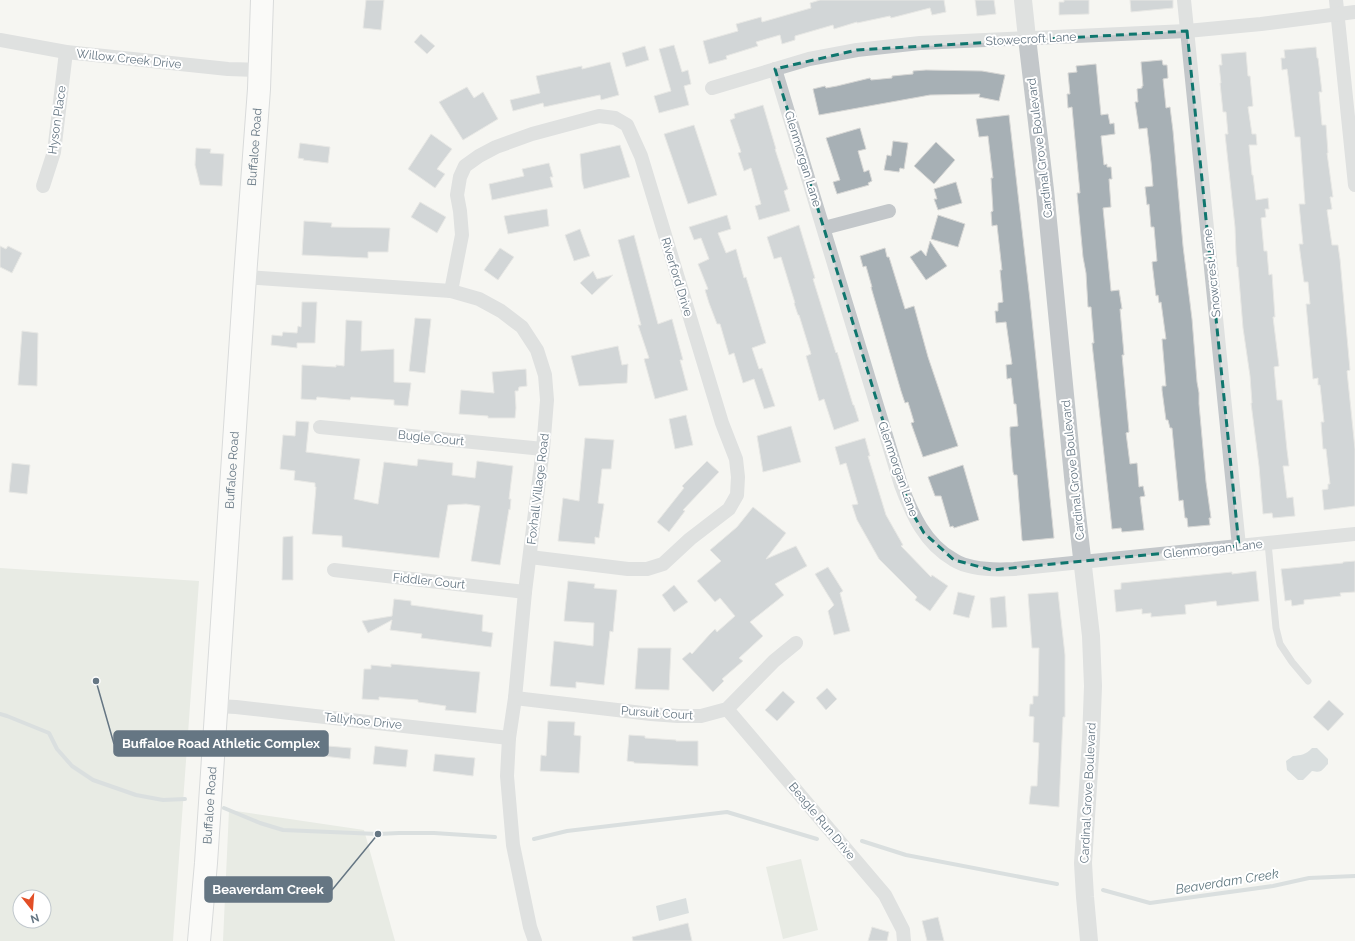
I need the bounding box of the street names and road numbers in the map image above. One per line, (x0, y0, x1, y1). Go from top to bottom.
street label: Stowecroft Lane (985, 30, 1077, 48)
street label: Willow Creek Drive (76, 47, 182, 71)
street label: Cardinal Grove Boulevard (1024, 77, 1056, 219)
street label: Hyson Place (45, 85, 69, 155)
street label: Buffaloe Road (245, 108, 265, 186)
street label: Glenmorgan Lane (782, 109, 824, 209)
street label: Snowcrest Lane (1200, 228, 1224, 318)
street label: Riverford Drive (658, 236, 696, 318)
street label: Cardinal Grove Boulevard (1059, 399, 1087, 541)
street label: Glenmorgan Lane (875, 420, 921, 518)
street label: Bugle Court (397, 428, 465, 448)
street label: Buffaloe Road (223, 431, 242, 510)
street label: Foxhall Village Road (524, 433, 552, 545)
street label: Glenmorgan Lane (1163, 537, 1263, 561)
street label: Fiddler Court (392, 570, 466, 592)
street label: Pursuit Court (621, 703, 693, 723)
street label: Tallyhoe Drive (323, 710, 403, 732)
street label: Cardinal Grove Boulevard (1077, 722, 1099, 864)
street label: Buffaloe Road (200, 766, 219, 845)
street label: Beagle Run Drive (786, 780, 858, 862)

